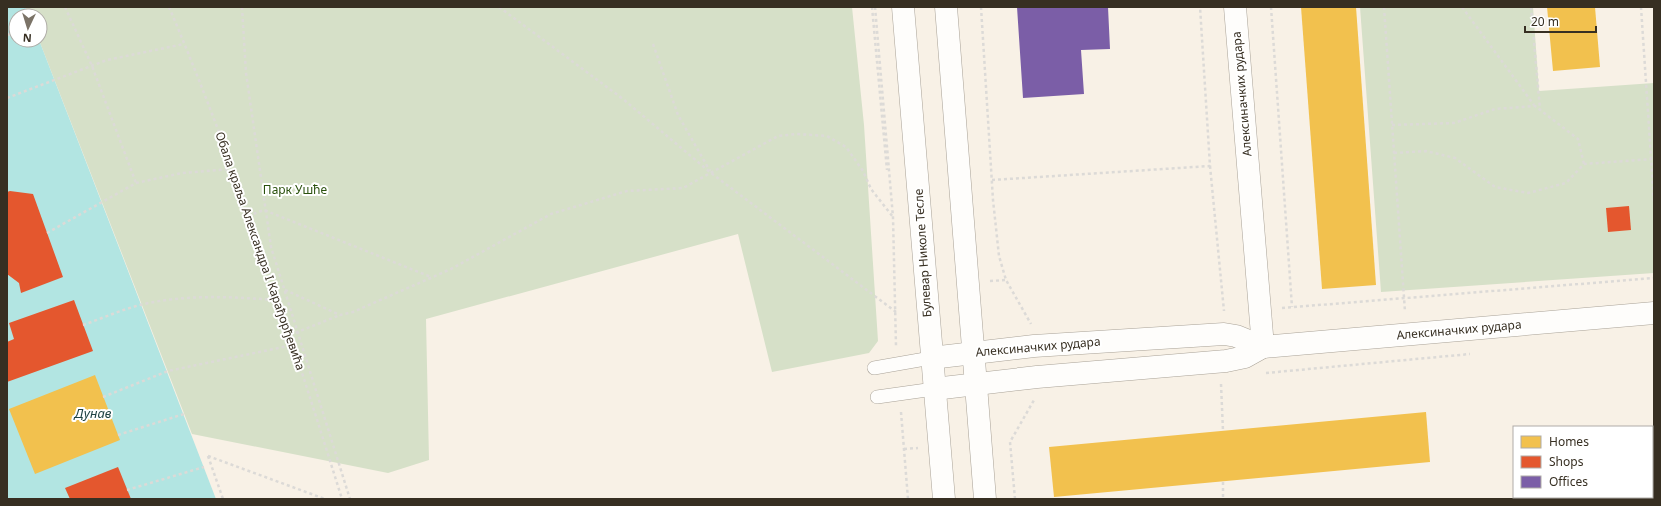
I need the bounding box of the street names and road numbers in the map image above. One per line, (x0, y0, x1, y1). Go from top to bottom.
street label: Алексиначких рудара (1228, 31, 1255, 157)
street label: Обала краља Александра I Карађорђевића (212, 129, 309, 372)
street label: Булевар Николе Тесле (909, 188, 935, 318)
street label: Алексиначких рудара (1396, 316, 1522, 343)
street label: Алексиначких рудара (975, 333, 1101, 360)

